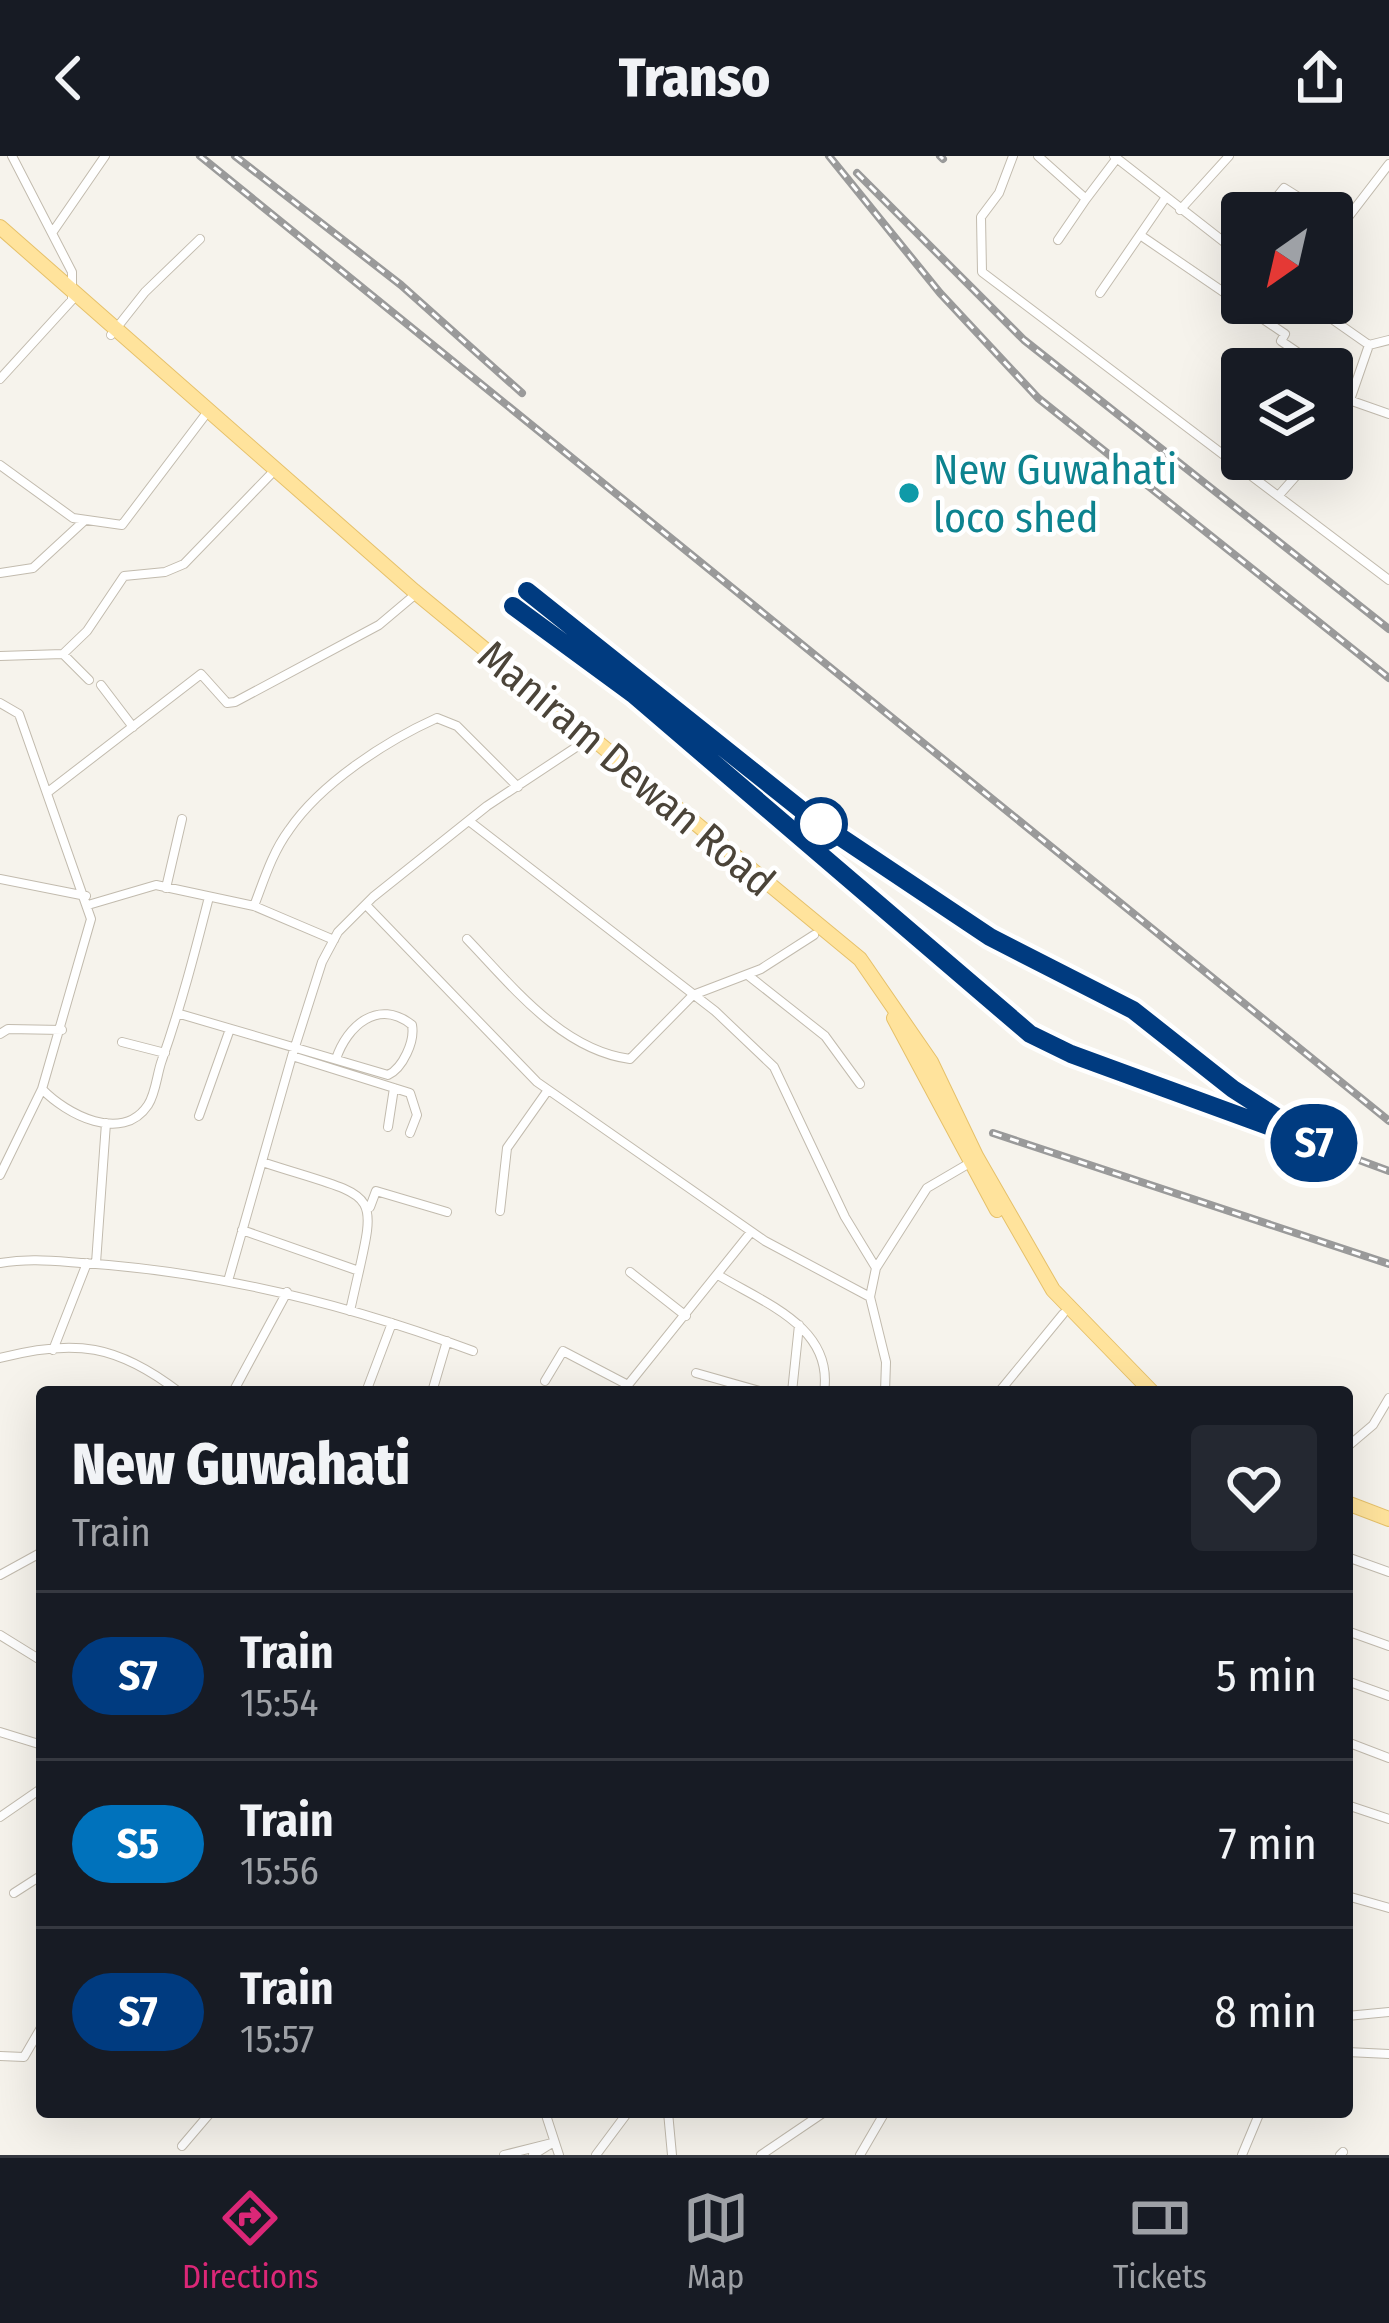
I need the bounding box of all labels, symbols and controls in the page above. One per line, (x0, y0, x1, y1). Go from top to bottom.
icon: back (36, 45, 102, 111)
icon: share (1287, 45, 1353, 111)
text: Transo (619, 46, 770, 110)
north arrow (1221, 192, 1353, 324)
map controls (1221, 192, 1353, 480)
button: layers (1221, 348, 1353, 480)
place label: New Guwahati loco shed (933, 445, 1177, 543)
marker: New Guwahati loco shed (896, 480, 922, 506)
street label: Maniram Dewan Road (468, 630, 785, 907)
unlabelled marker (796, 799, 846, 849)
line badge: S7 (1260, 1104, 1368, 1182)
text: S7 (1294, 1118, 1334, 1168)
button: heart (1191, 1425, 1317, 1551)
text: New Guwahati (72, 1431, 410, 1499)
text: Train (72, 1510, 151, 1556)
text: Train (240, 1626, 333, 1680)
text: 5 min (1216, 1649, 1317, 1703)
text: S7 (118, 1651, 158, 1701)
text: 15:54 (240, 1680, 318, 1726)
text: Train (240, 1794, 333, 1848)
text: 7 min (1219, 1817, 1317, 1871)
text: S5 (117, 1819, 159, 1869)
text: 15:56 (240, 1848, 319, 1894)
text: Train (240, 1962, 333, 2016)
text: 8 min (1214, 1985, 1317, 2039)
text: S7 (118, 1987, 158, 2037)
text: 15:57 (240, 2016, 314, 2062)
tab: Directions (182, 2185, 319, 2297)
tab: Map (683, 2185, 749, 2297)
tab: Tickets (1113, 2185, 1207, 2297)

